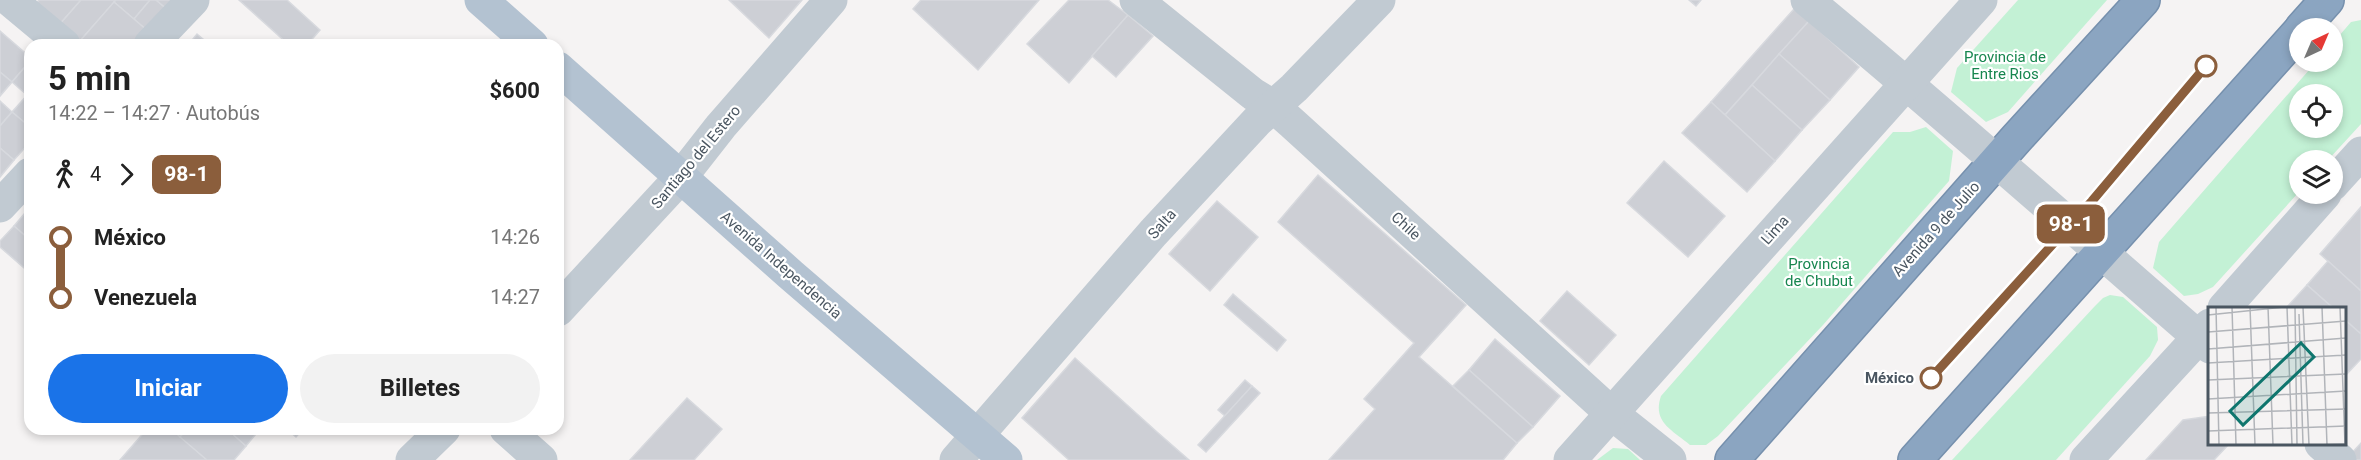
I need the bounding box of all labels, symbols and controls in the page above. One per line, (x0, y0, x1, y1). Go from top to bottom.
north arrow (2289, 18, 2343, 72)
map controls (2289, 18, 2343, 204)
park label: Provincia de Entre Rios (1964, 48, 2046, 83)
unlabelled marker (2195, 55, 2217, 77)
text: 5 min (48, 59, 131, 98)
text: $600 (490, 78, 540, 103)
button: locate (2289, 84, 2343, 138)
text: 14:22 – 14:27 · Autobús (48, 101, 260, 125)
street label: Santiago del Estero (648, 102, 744, 212)
button: layers (2289, 150, 2343, 204)
icon: walk (48, 158, 81, 191)
icon: forward (110, 158, 143, 191)
text: 4 (90, 162, 101, 186)
text: 98-1 (164, 162, 209, 186)
street label: Avenida 9 de Julio (1889, 178, 1983, 280)
line badge: 98-1 (2029, 204, 2113, 244)
street label: Salta (1144, 205, 1180, 243)
street label: Avenida Independencia (717, 207, 845, 323)
street label: Chile (1388, 208, 1424, 244)
street label: Lima (1757, 212, 1793, 248)
text: 98-1 (2049, 212, 2093, 236)
text: México (94, 225, 166, 250)
text: 14:26 (490, 225, 540, 249)
park label: Provincia de Chubut (1785, 255, 1853, 290)
text: Venezuela (94, 285, 197, 310)
text: 14:27 (490, 285, 540, 309)
inset map (2208, 307, 2346, 445)
button: Iniciar (48, 354, 288, 423)
button: Billetes (300, 354, 540, 423)
marker: México (1920, 367, 1942, 389)
place label: México (1865, 369, 1914, 387)

